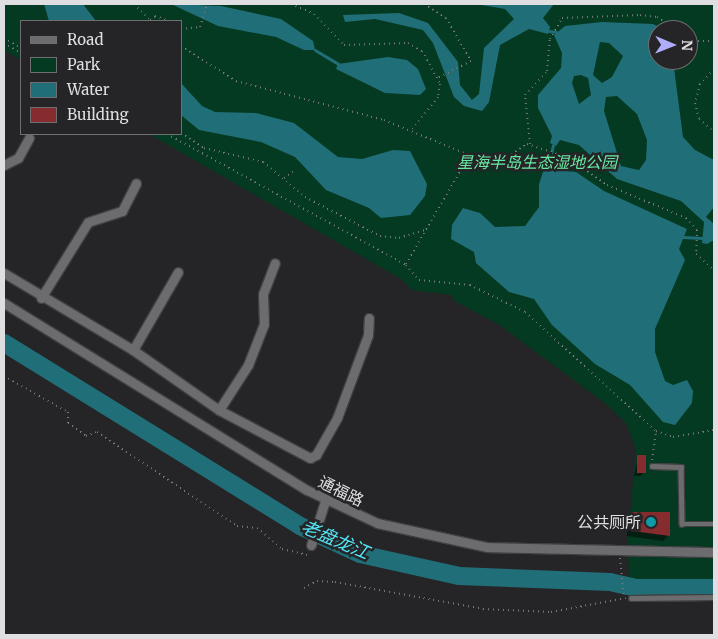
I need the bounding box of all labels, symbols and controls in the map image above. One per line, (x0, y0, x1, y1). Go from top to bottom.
legend (20, 20, 182, 135)
north arrow (648, 20, 698, 70)
text: Road (67, 30, 103, 49)
text: N (678, 40, 696, 51)
text: Park (67, 55, 100, 74)
text: Water (67, 80, 109, 99)
text: Building (67, 105, 129, 124)
park label: 星海半岛生态湿地公园 (457, 152, 617, 172)
street label: 通福路 (315, 472, 367, 510)
place label: 公共厕所 (577, 512, 641, 532)
water label: 老盘龙江 (298, 516, 372, 564)
marker: 公共厕所 (645, 516, 657, 528)

